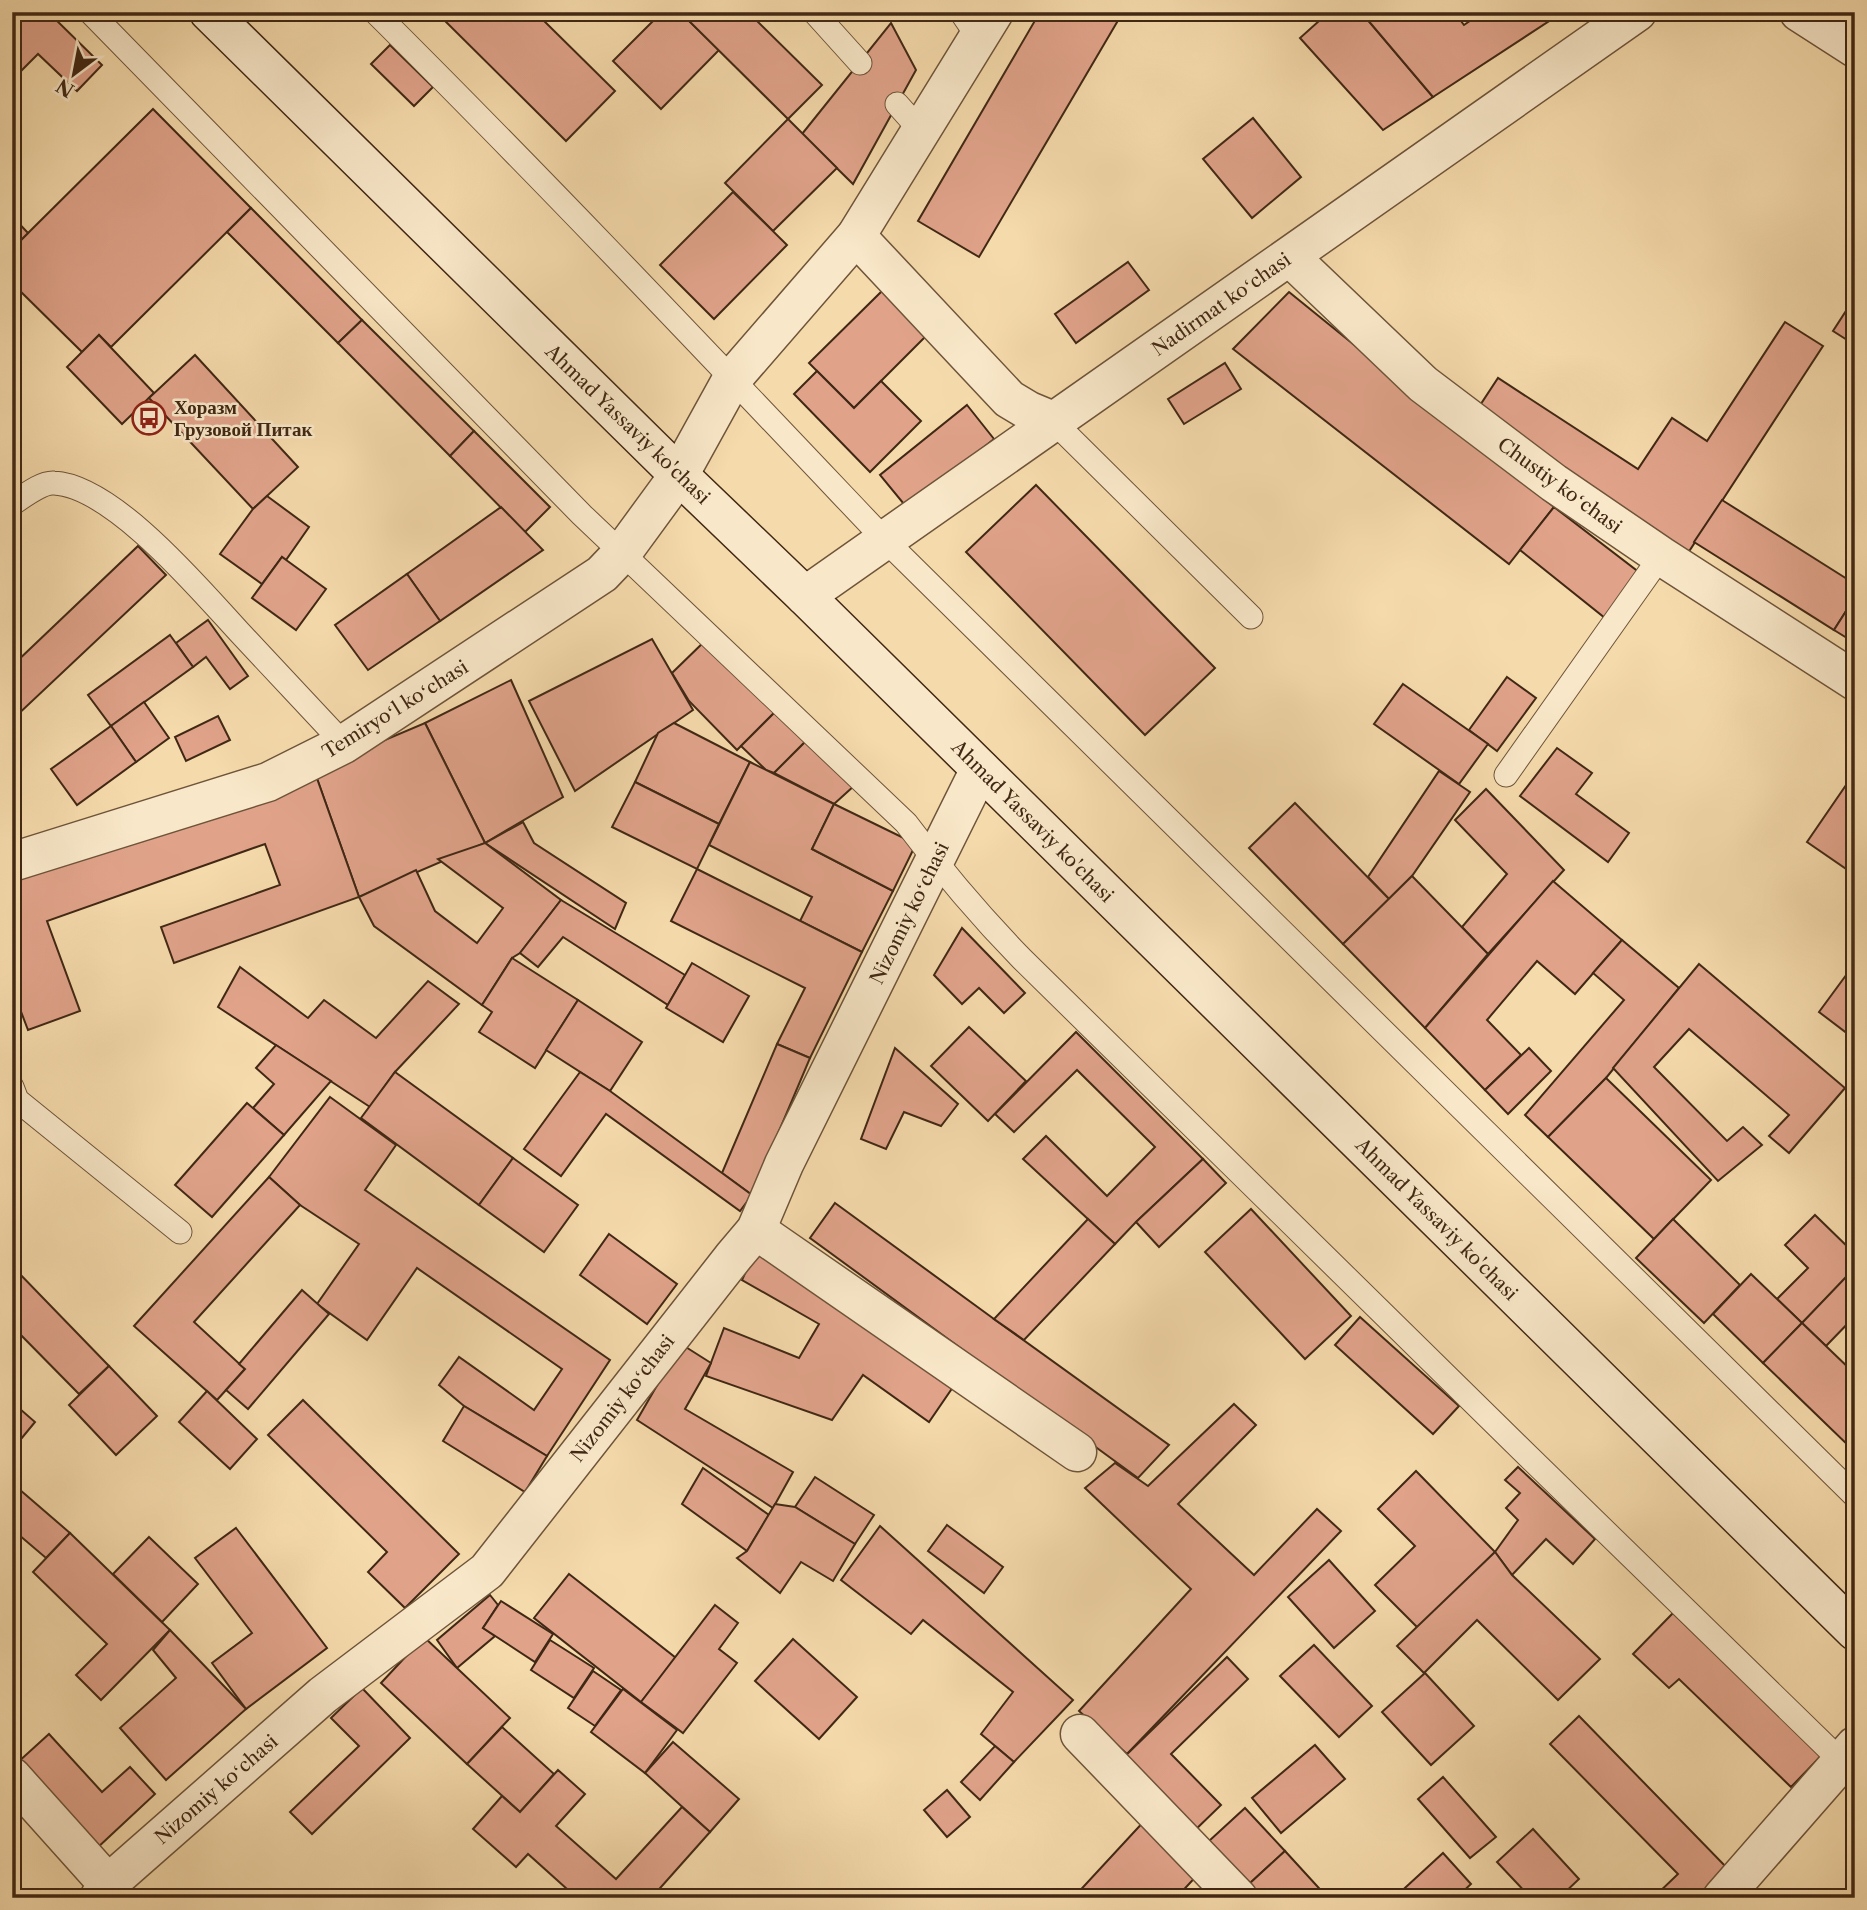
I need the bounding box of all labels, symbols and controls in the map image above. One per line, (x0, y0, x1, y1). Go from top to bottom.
north arrow (38, 38, 108, 108)
text: N (52, 74, 78, 102)
street label: Nadirmat koʻchasi (1147, 248, 1295, 361)
street label: Ahmad Yassaviy ko'chasi (540, 339, 715, 509)
place label: Хоразм Грузовой Питак (174, 396, 312, 441)
bus stop icon: Хоразм Грузовой Питак (130, 399, 168, 437)
street label: Chustiy koʻchasi (1493, 433, 1626, 538)
street label: Temiryoʻl koʻchasi (318, 655, 473, 764)
street label: Ahmad Yassaviy ko'chasi (946, 735, 1119, 907)
street label: Nizomiy koʻchasi (865, 838, 954, 988)
street label: Ahmad Yassaviy ko'chasi (1350, 1133, 1523, 1305)
street label: Nizomiy koʻchasi (566, 1330, 679, 1467)
street label: Nizomiy koʻchasi (150, 1730, 283, 1849)

